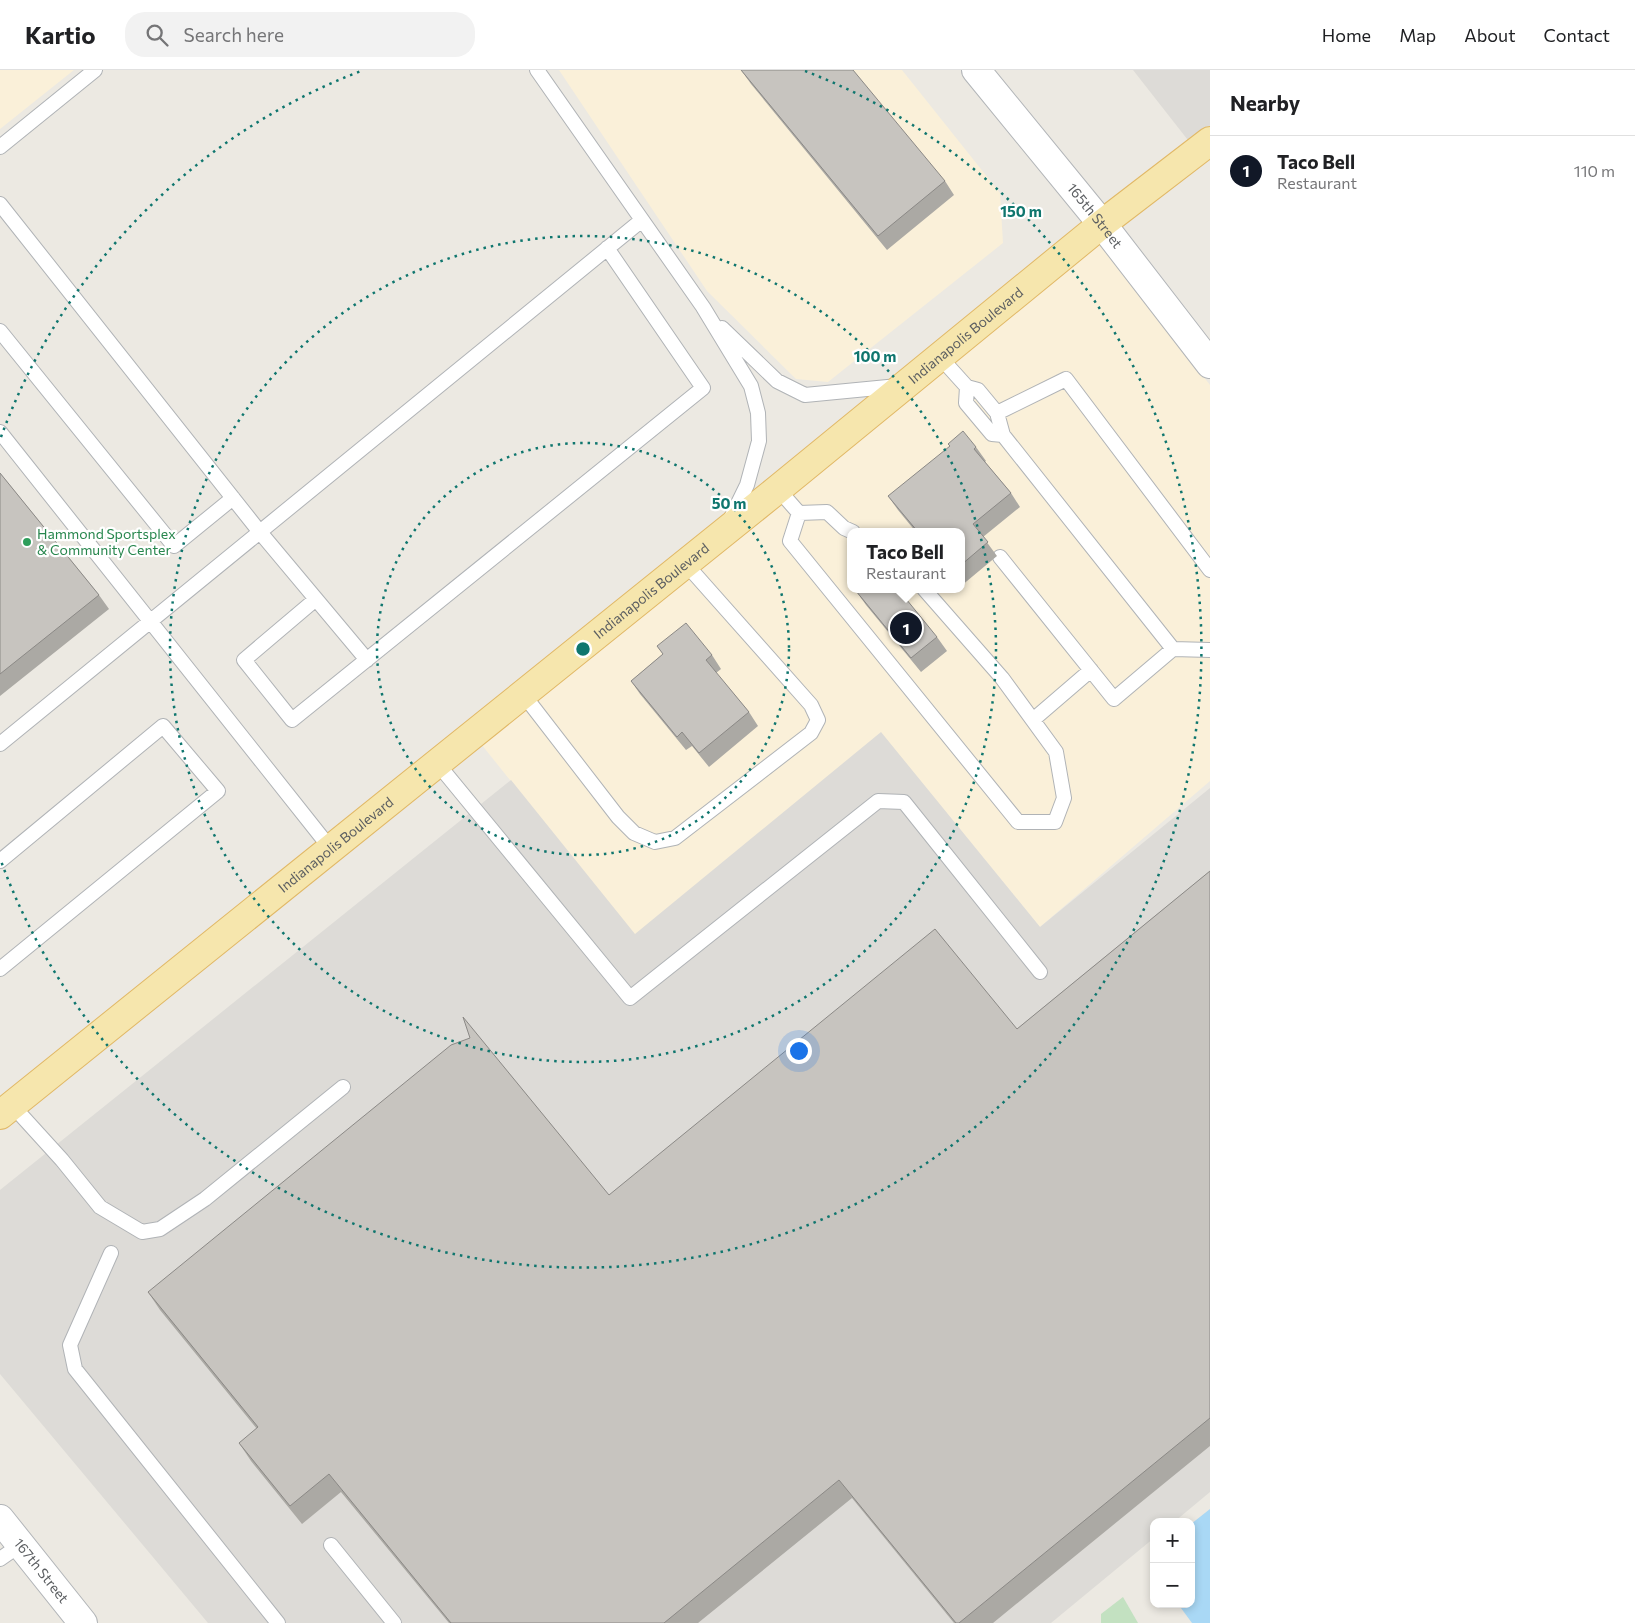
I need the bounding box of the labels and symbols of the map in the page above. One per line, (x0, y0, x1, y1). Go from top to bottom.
street label: 165th Street (1064, 179, 1127, 252)
text: 150 m (1000, 202, 1042, 220)
street label: Indianapolis Boulevard (905, 283, 1026, 387)
text: 100 m (854, 347, 896, 365)
text: 50 m (712, 494, 746, 512)
place label: Hammond Sportsplex & Community Center (37, 525, 176, 558)
marker: Hammond Sportsplex & Community Center (21, 536, 33, 548)
street label: Indianapolis Boulevard (590, 539, 712, 642)
pin: 1 (890, 609, 922, 647)
centre of rings (574, 640, 592, 658)
street label: Indianapolis Boulevard (274, 793, 397, 896)
your location (786, 1038, 812, 1064)
street label: 167th Street (11, 1535, 73, 1606)

